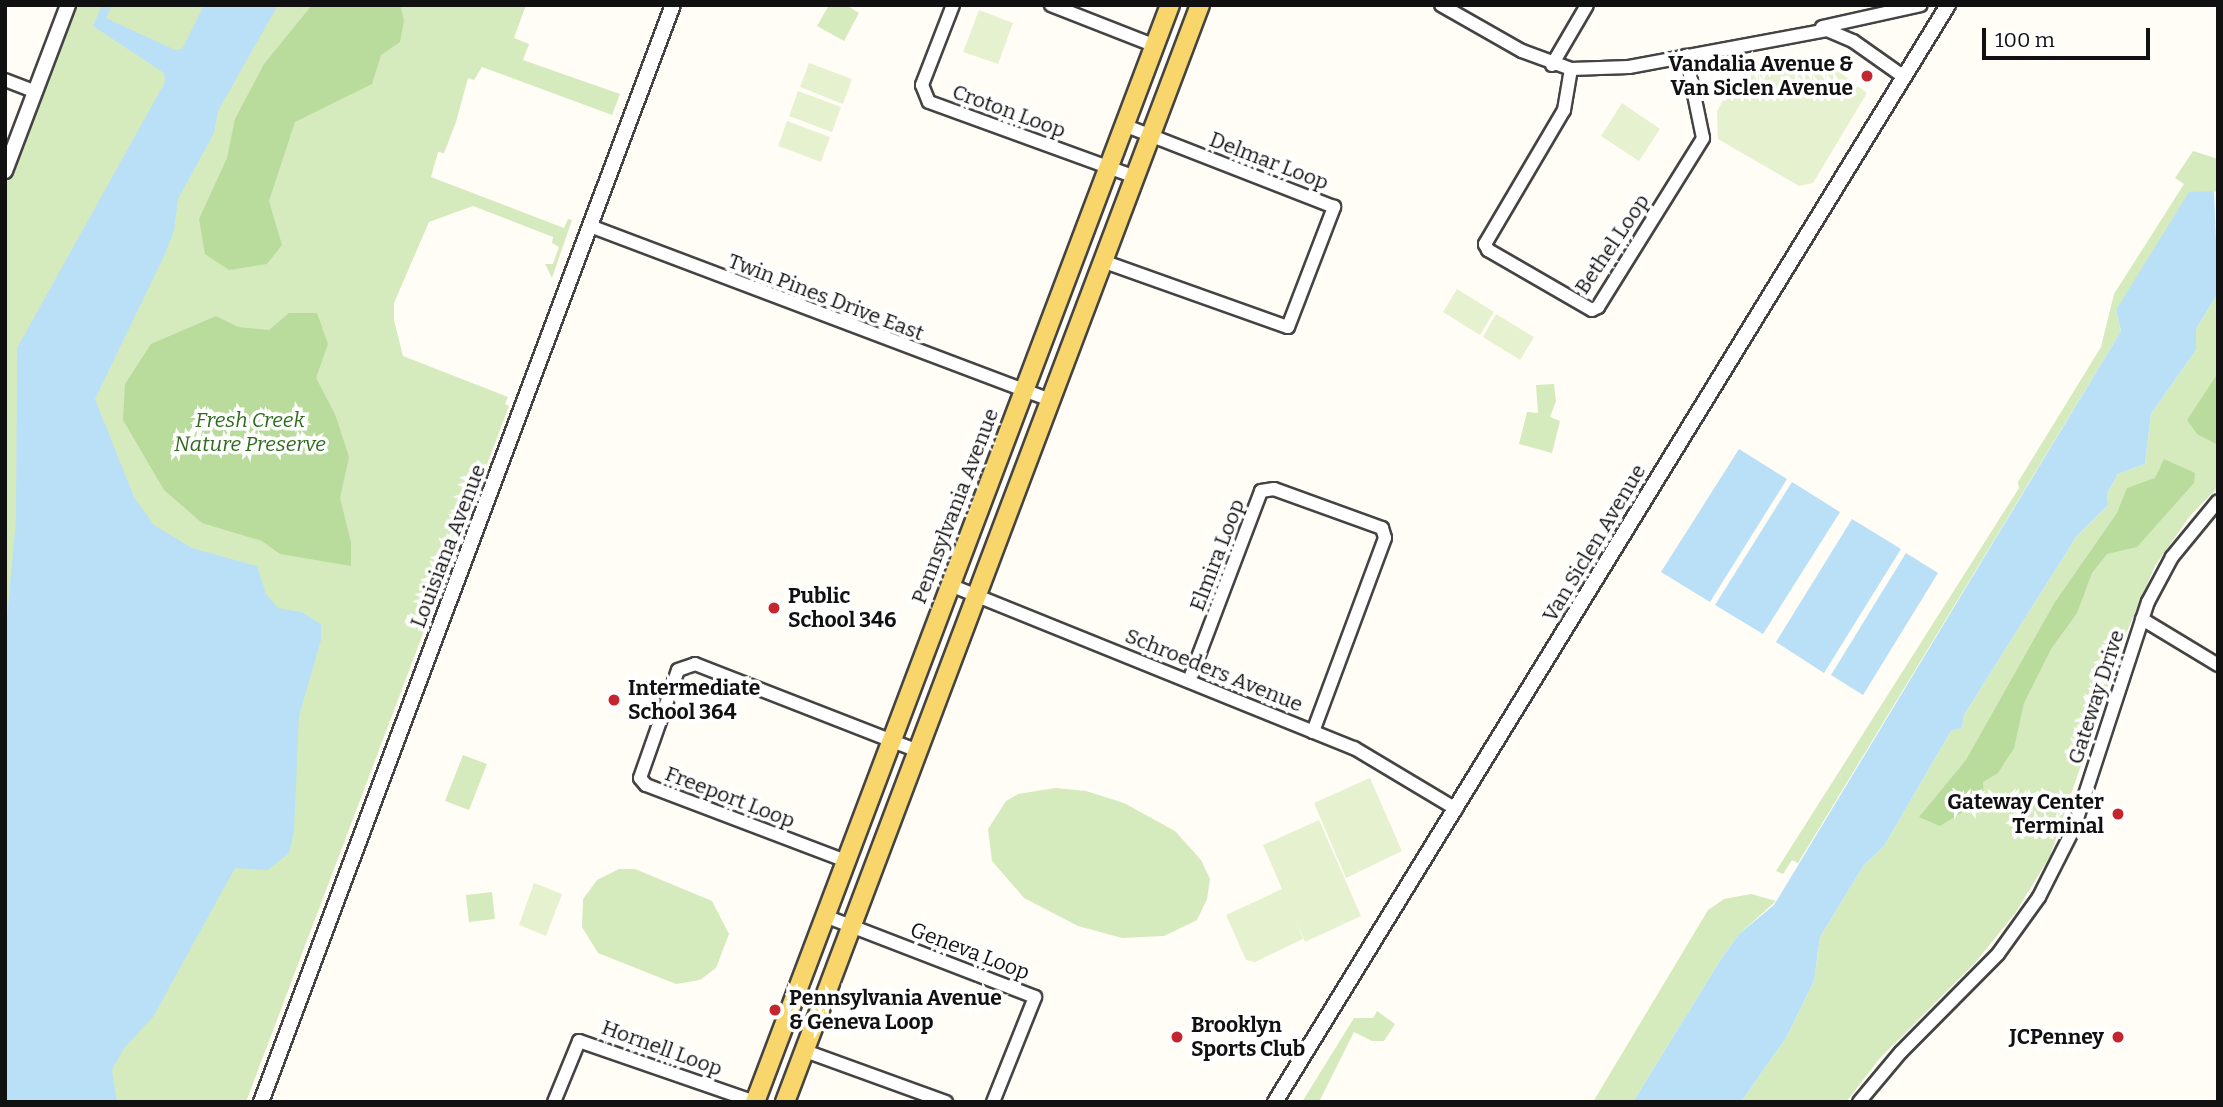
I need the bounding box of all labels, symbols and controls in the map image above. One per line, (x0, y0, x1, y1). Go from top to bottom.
scale bar (1985, 14, 2153, 58)
text: 100 m (1995, 27, 2055, 53)
place label: Vandalia Avenue & Van Siclen Avenue (1668, 51, 1853, 101)
marker: Vandalia Avenue & Van Siclen Avenue (1859, 68, 1875, 84)
street label: Croton Loop (949, 79, 1069, 143)
street label: Delmar Loop (1206, 127, 1332, 195)
street label: Bethel Loop (1569, 189, 1655, 299)
street label: Twin Pines Drive East (725, 248, 927, 346)
street label: Pennsylvania Avenue (906, 405, 1004, 607)
park label: Fresh Creek Nature Preserve (174, 407, 326, 457)
street label: Van Siclen Avenue (1537, 460, 1651, 626)
street label: Louisiana Avenue (405, 461, 491, 631)
street label: Elmira Loop (1184, 496, 1250, 614)
place label: Public School 346 (788, 583, 896, 633)
marker: Public School 346 (766, 600, 782, 616)
street label: Schroeders Avenue (1122, 623, 1306, 717)
street label: Gateway Drive (2062, 627, 2130, 767)
place label: Intermediate School 364 (628, 675, 760, 725)
marker: Intermediate School 364 (606, 692, 622, 708)
street label: Freeport Loop (662, 761, 798, 833)
place label: Gateway Center Terminal (1947, 789, 2104, 839)
marker: Gateway Center Terminal (2110, 806, 2126, 822)
street label: Geneva Loop (907, 917, 1033, 985)
place label: Pennsylvania Avenue & Geneva Loop (789, 985, 1002, 1035)
marker: Pennsylvania Avenue & Geneva Loop (767, 1002, 783, 1018)
place label: Brooklyn Sports Club (1191, 1012, 1305, 1062)
street label: Hornell Loop (598, 1015, 726, 1081)
place label: JCPenney (2010, 1024, 2104, 1050)
marker: Brooklyn Sports Club (1169, 1029, 1185, 1045)
marker: JCPenney (2110, 1029, 2126, 1045)

